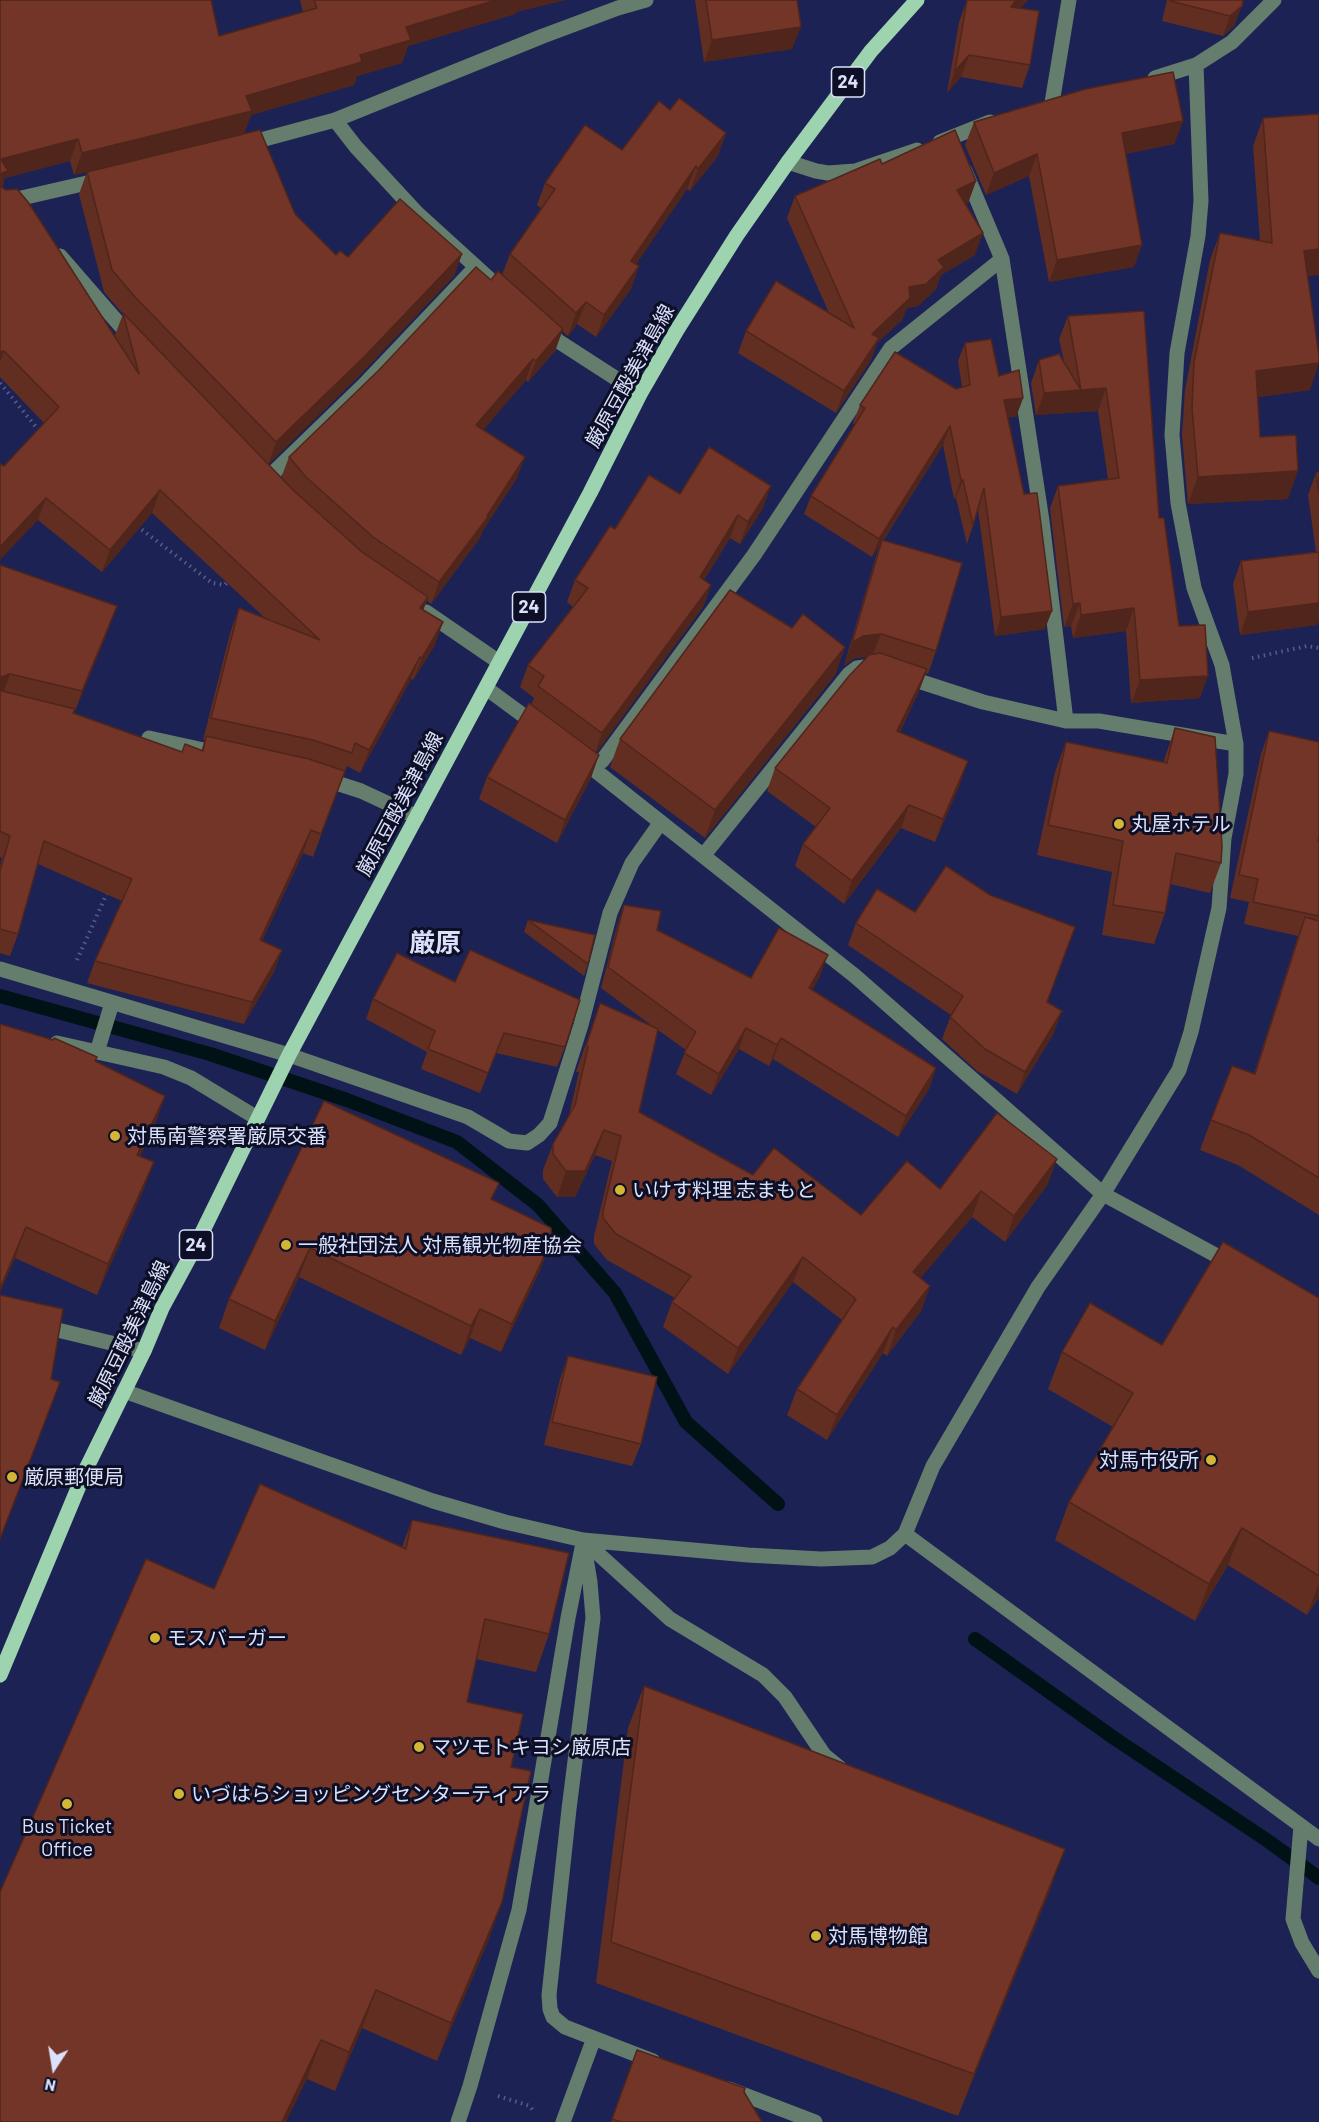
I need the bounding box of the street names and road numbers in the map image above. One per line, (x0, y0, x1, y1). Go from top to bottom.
road number: 24 (832, 67, 864, 97)
street label: 厳原豆酘美津島線 (581, 300, 679, 452)
road number: 24 (512, 592, 546, 622)
street label: 厳原豆酘美津島線 (352, 728, 448, 880)
road number: 24 (180, 1230, 212, 1260)
street label: 厳原豆酘美津島線 (83, 1257, 175, 1411)

